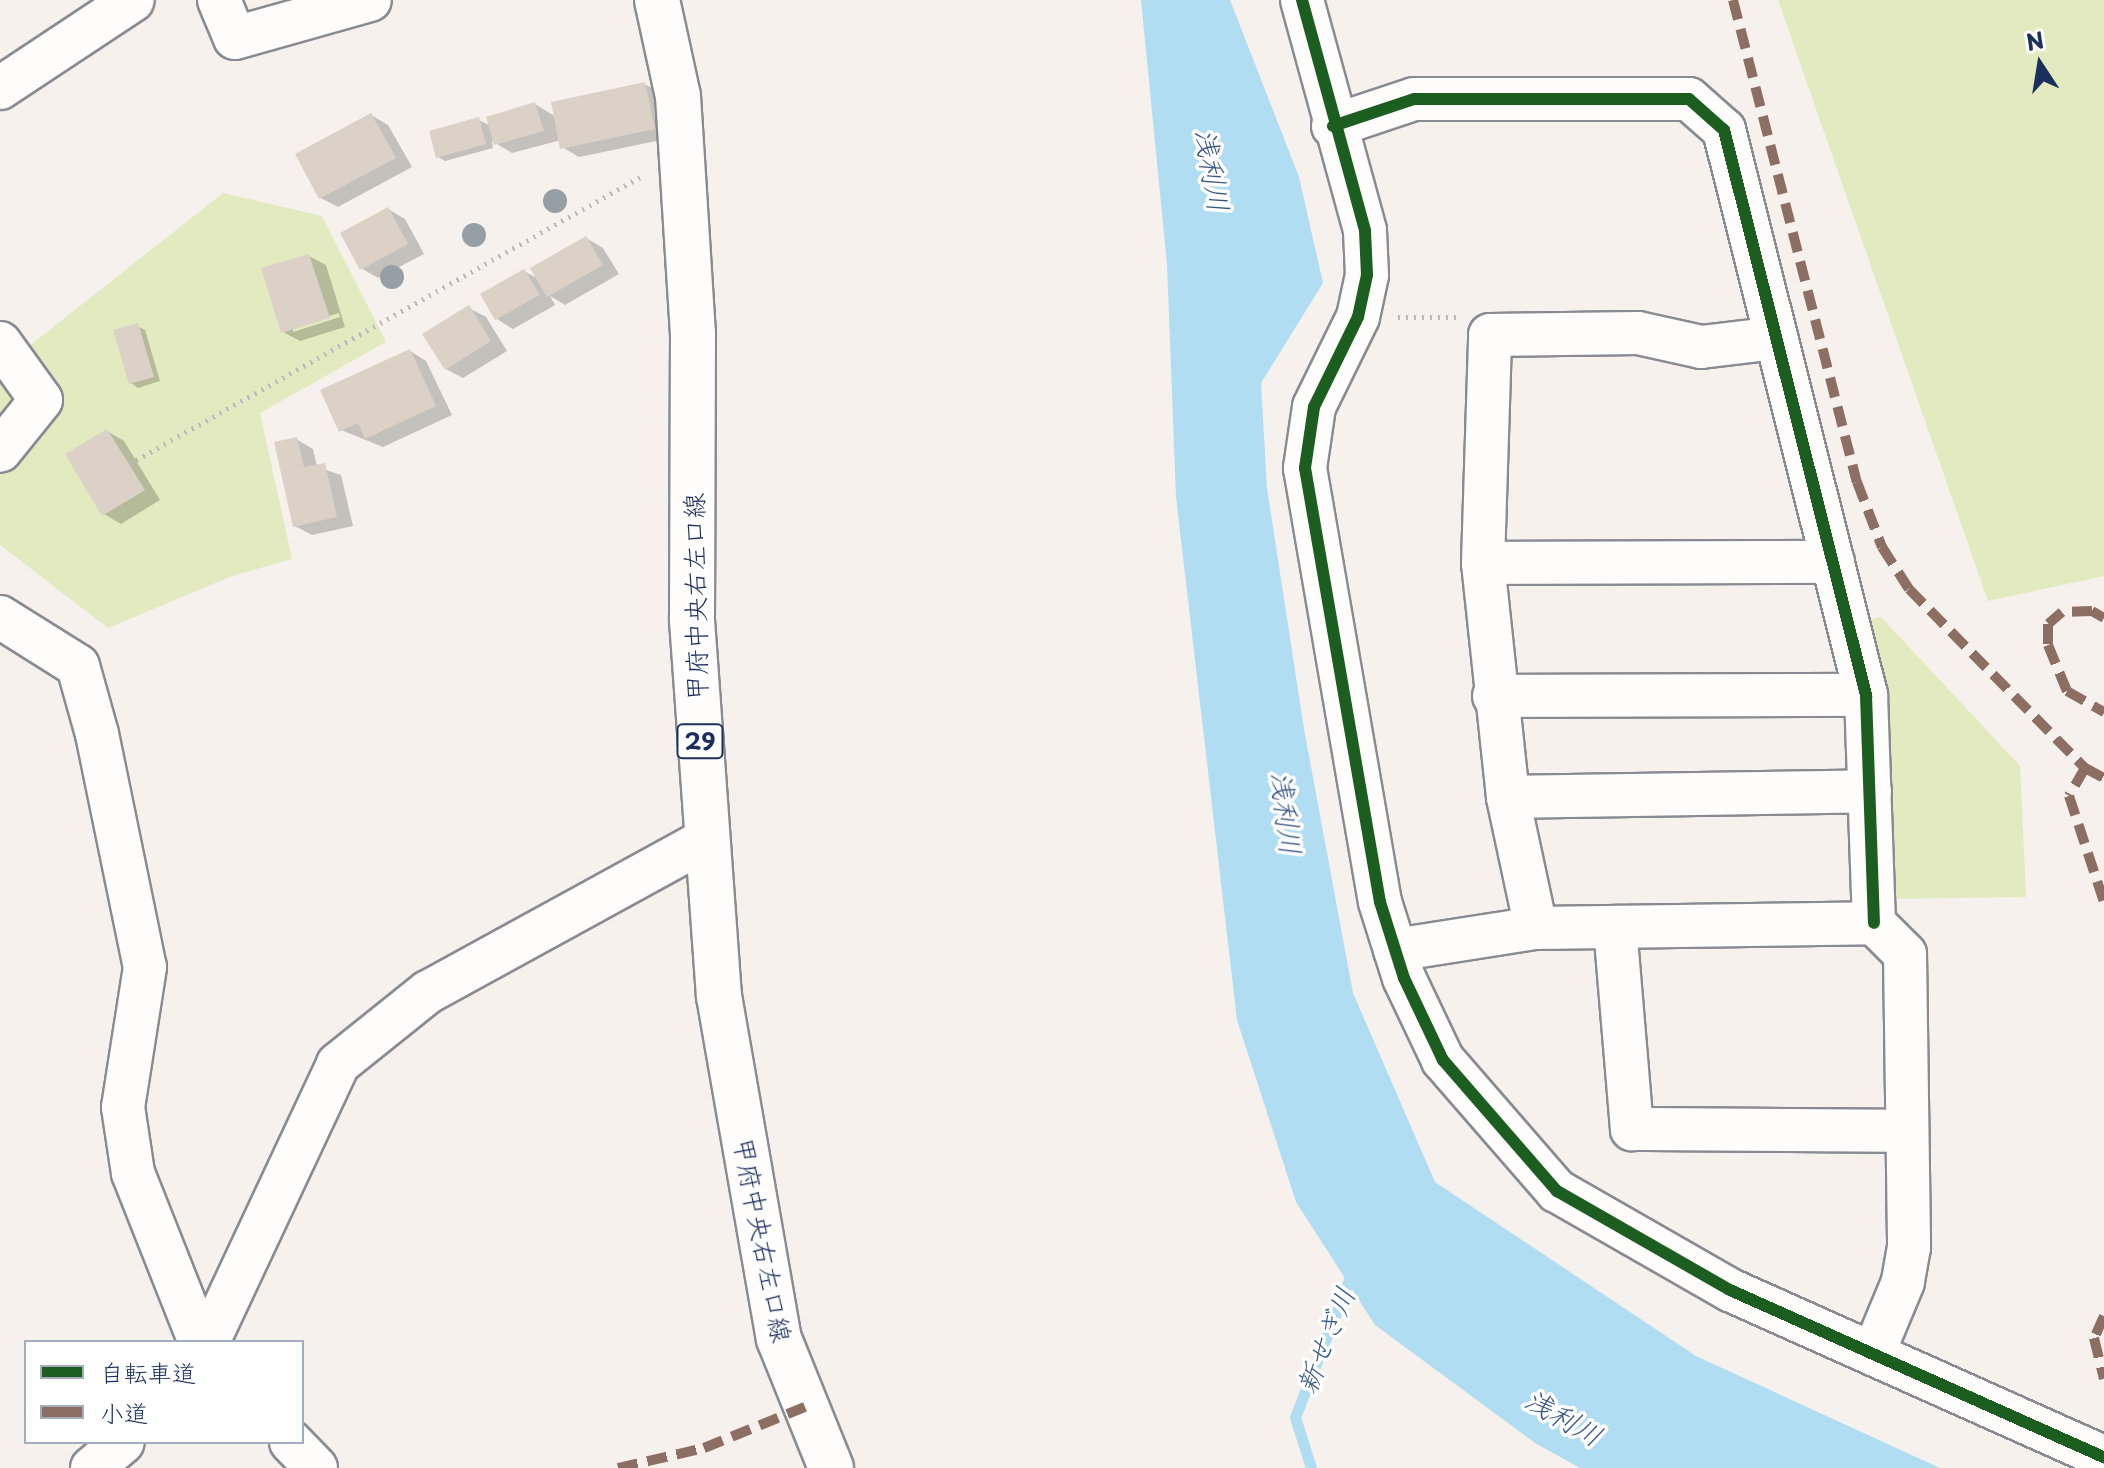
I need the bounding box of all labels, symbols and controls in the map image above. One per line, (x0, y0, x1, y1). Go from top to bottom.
text: N (2023, 22, 2047, 58)
north arrow (2000, 24, 2080, 104)
water label: 浅利川 (1189, 126, 1237, 214)
street label: 甲府中央右左口線 (678, 493, 712, 701)
road number: 29 (676, 721, 724, 761)
water label: 浅利川 (1265, 769, 1309, 857)
street label: 甲府中央右左口線 (728, 1135, 798, 1345)
water label: 新せぎ川 (1288, 1282, 1362, 1398)
legend (24, 1340, 304, 1444)
text: 自転車道 (100, 1354, 196, 1390)
water label: 浅利川 (1519, 1381, 1609, 1453)
text: 小道 (100, 1394, 148, 1430)

